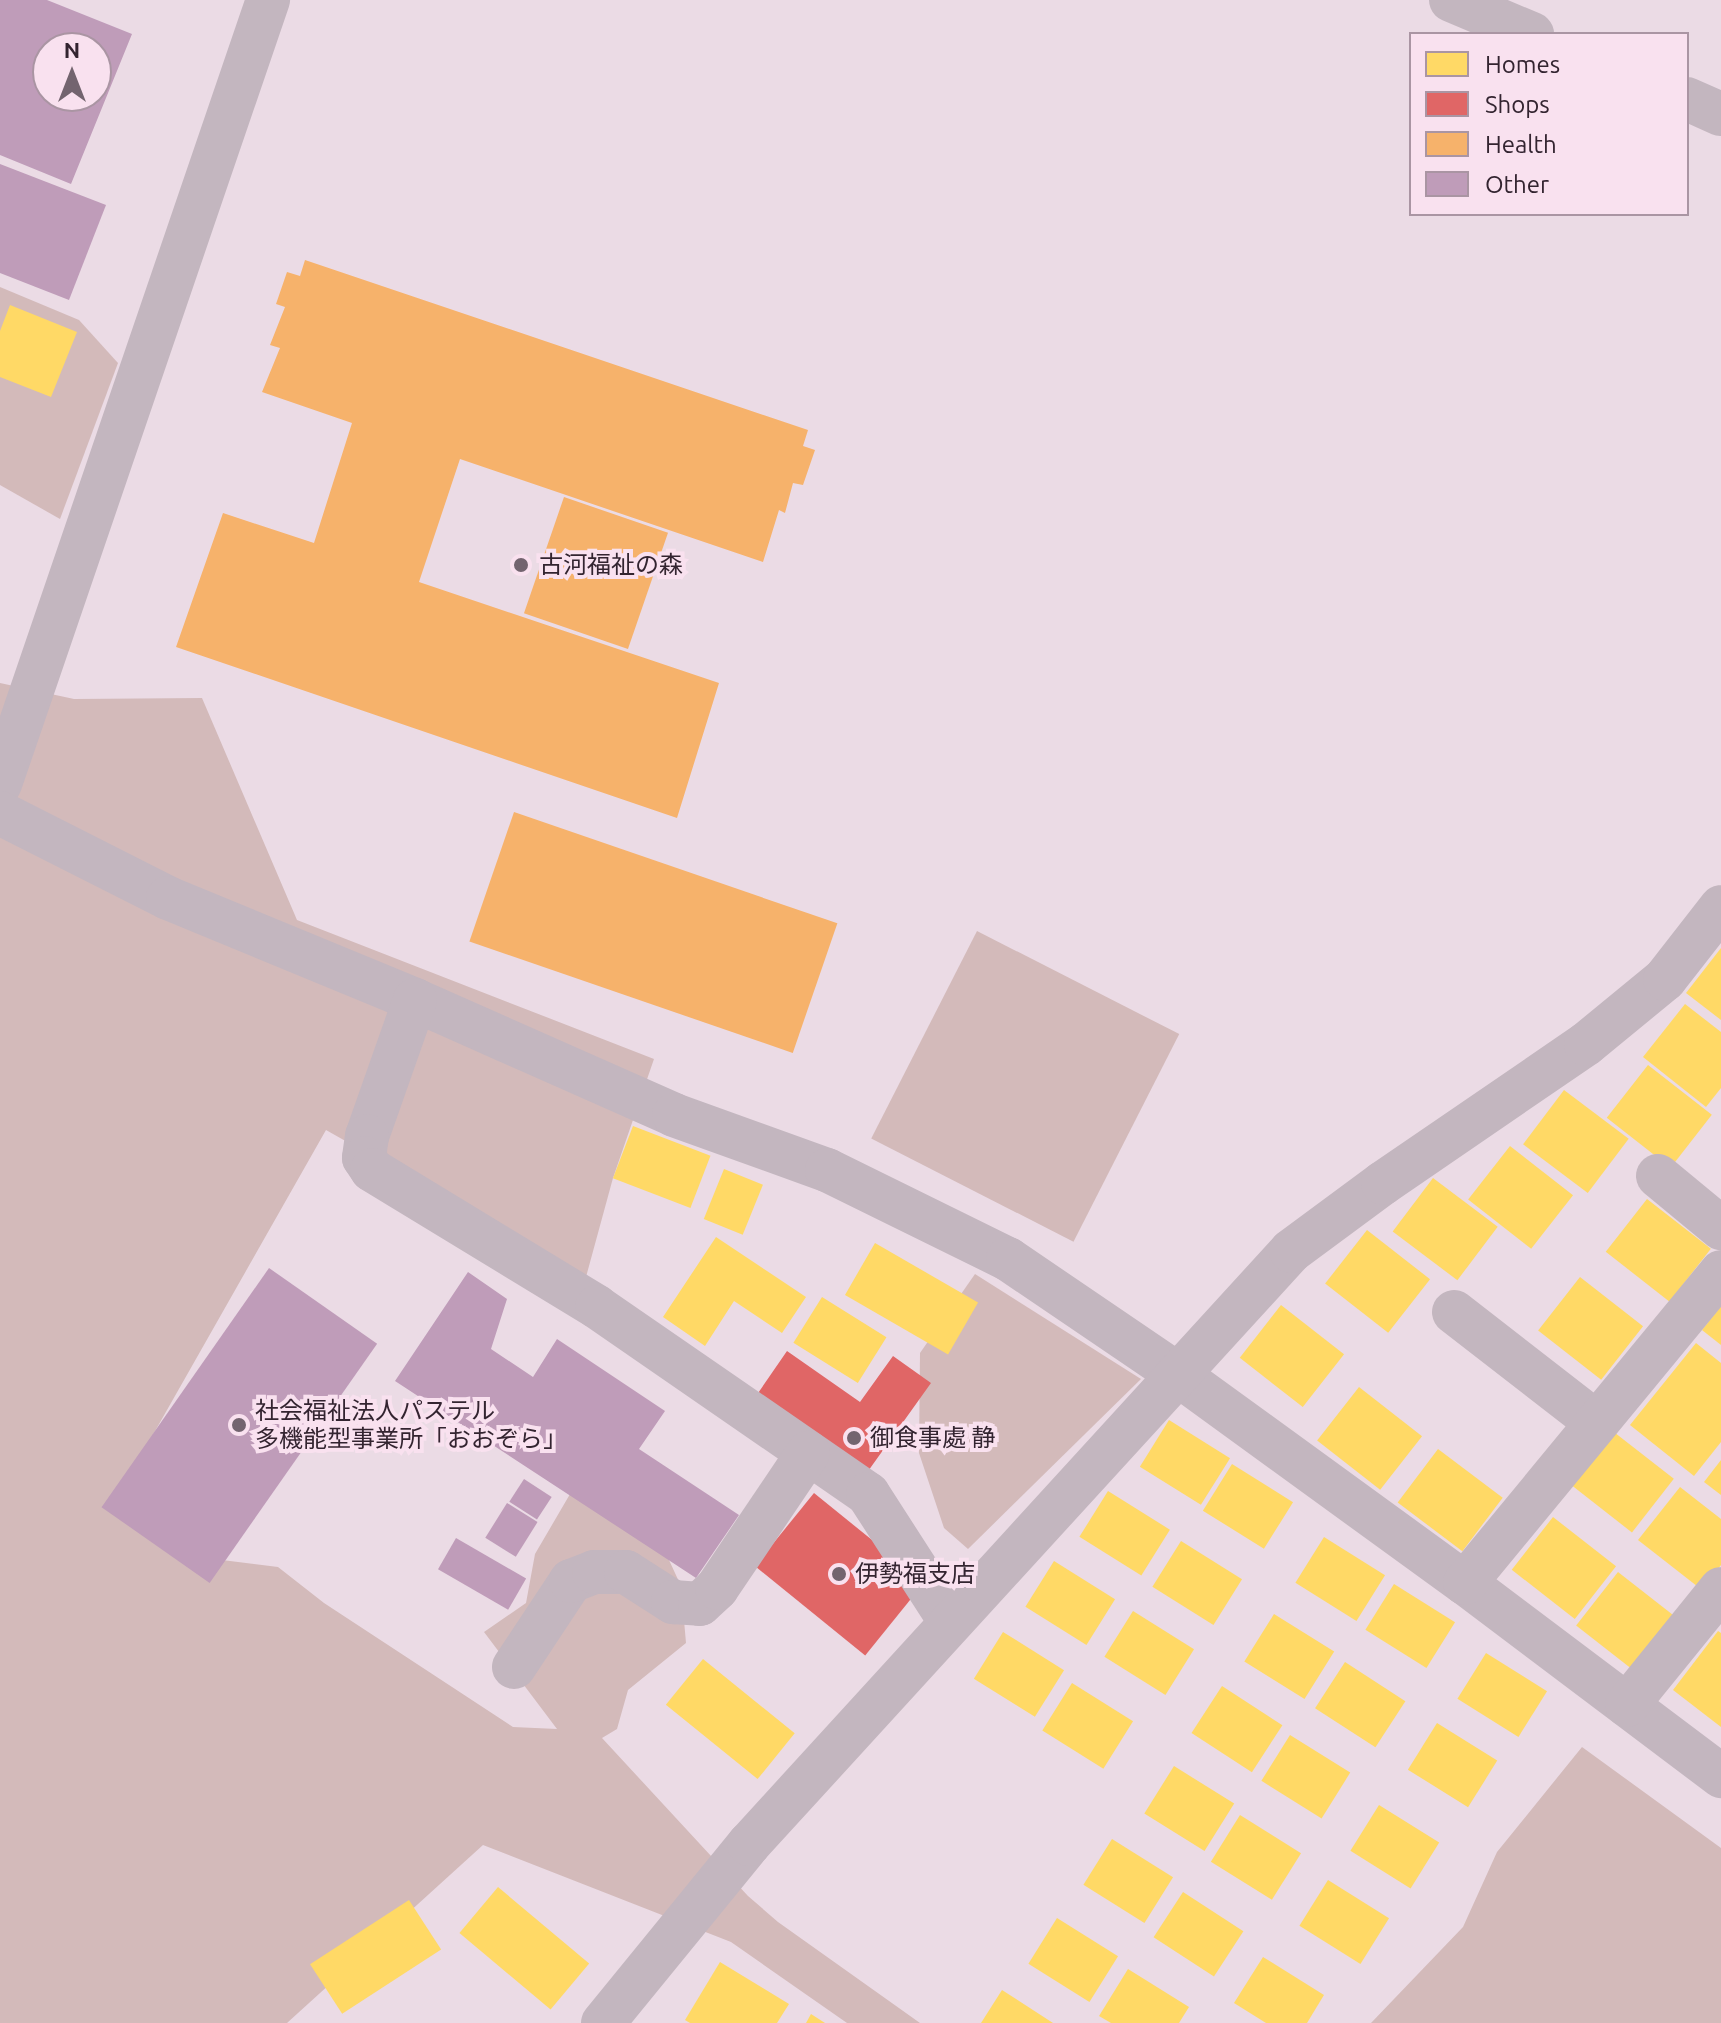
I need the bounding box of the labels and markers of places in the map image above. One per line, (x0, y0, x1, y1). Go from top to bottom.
place label: 古河福祉の森 (539, 551, 683, 579)
marker: 古河福祉の森 (510, 554, 532, 576)
place label: 社会福祉法人パステル 多機能型事業所「おおぞら」 (255, 1397, 567, 1453)
marker: 社会福祉法人パステル 多機能型事業所「おおぞら」 (230, 1416, 248, 1434)
place label: 御食事處 静 (870, 1424, 995, 1452)
marker: 御食事處 静 (845, 1429, 863, 1447)
place label: 伊勢福支店 (855, 1560, 975, 1588)
marker: 伊勢福支店 (830, 1565, 848, 1583)

